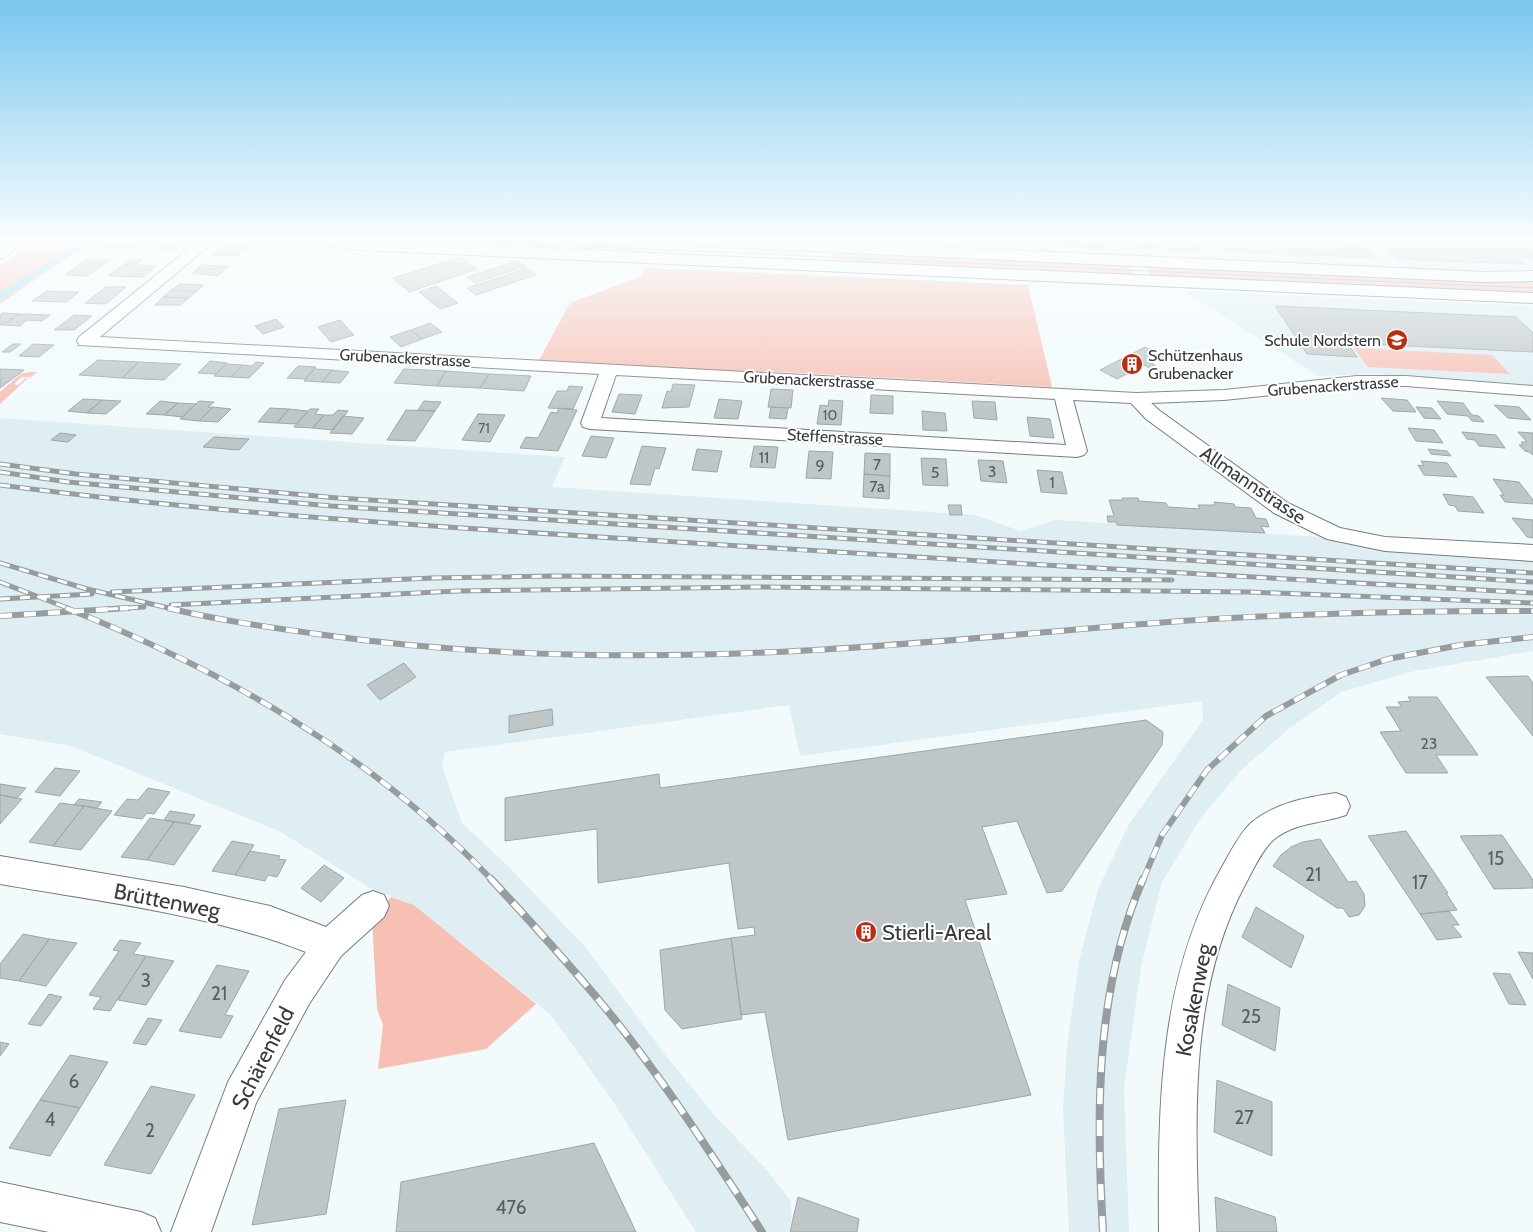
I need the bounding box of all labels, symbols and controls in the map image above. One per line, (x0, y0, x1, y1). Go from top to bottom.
school or university icon: Schule Nordstern (1385, 328, 1409, 352)
place label: Schule Nordstern (1264, 331, 1381, 350)
street label: Grubenackerstrasse (339, 345, 471, 371)
place label: Schützenhaus Grubenacker (1148, 346, 1243, 383)
building icon: Schützenhaus Grubenacker (1120, 352, 1144, 376)
street label: Grubenackerstrasse (743, 367, 875, 393)
street label: Grubenackerstrasse (1267, 372, 1399, 400)
house number: 10 (823, 406, 837, 424)
house number: 71 (478, 419, 490, 437)
street label: Steffenstrasse (786, 425, 884, 449)
street label: Allmannstrasse (1196, 441, 1310, 529)
house number: 11 (759, 448, 769, 467)
house number: 7 (873, 455, 881, 474)
house number: 9 (815, 456, 825, 475)
house number: 3 (988, 462, 996, 481)
house number: 5 (931, 463, 939, 482)
house number: 1 (1049, 473, 1055, 492)
house number: 7a (869, 477, 885, 496)
house number: 23 (1420, 734, 1438, 753)
house number: 15 (1488, 847, 1504, 870)
house number: 21 (1305, 863, 1321, 886)
house number: 17 (1412, 871, 1428, 894)
street label: Brüttenweg (112, 877, 223, 925)
place label: Stierli-Areal (882, 919, 992, 946)
building icon: Stierli-Areal (854, 920, 878, 944)
street label: Kosakenweg (1170, 940, 1218, 1059)
house number: 3 (141, 969, 151, 992)
house number: 21 (211, 982, 227, 1005)
street label: Schärenfeld (226, 1002, 300, 1114)
house number: 25 (1241, 1005, 1261, 1028)
house number: 6 (69, 1070, 79, 1093)
house number: 27 (1234, 1106, 1254, 1129)
house number: 4 (45, 1108, 56, 1131)
house number: 2 (145, 1119, 155, 1142)
house number: 476 (496, 1196, 526, 1219)

